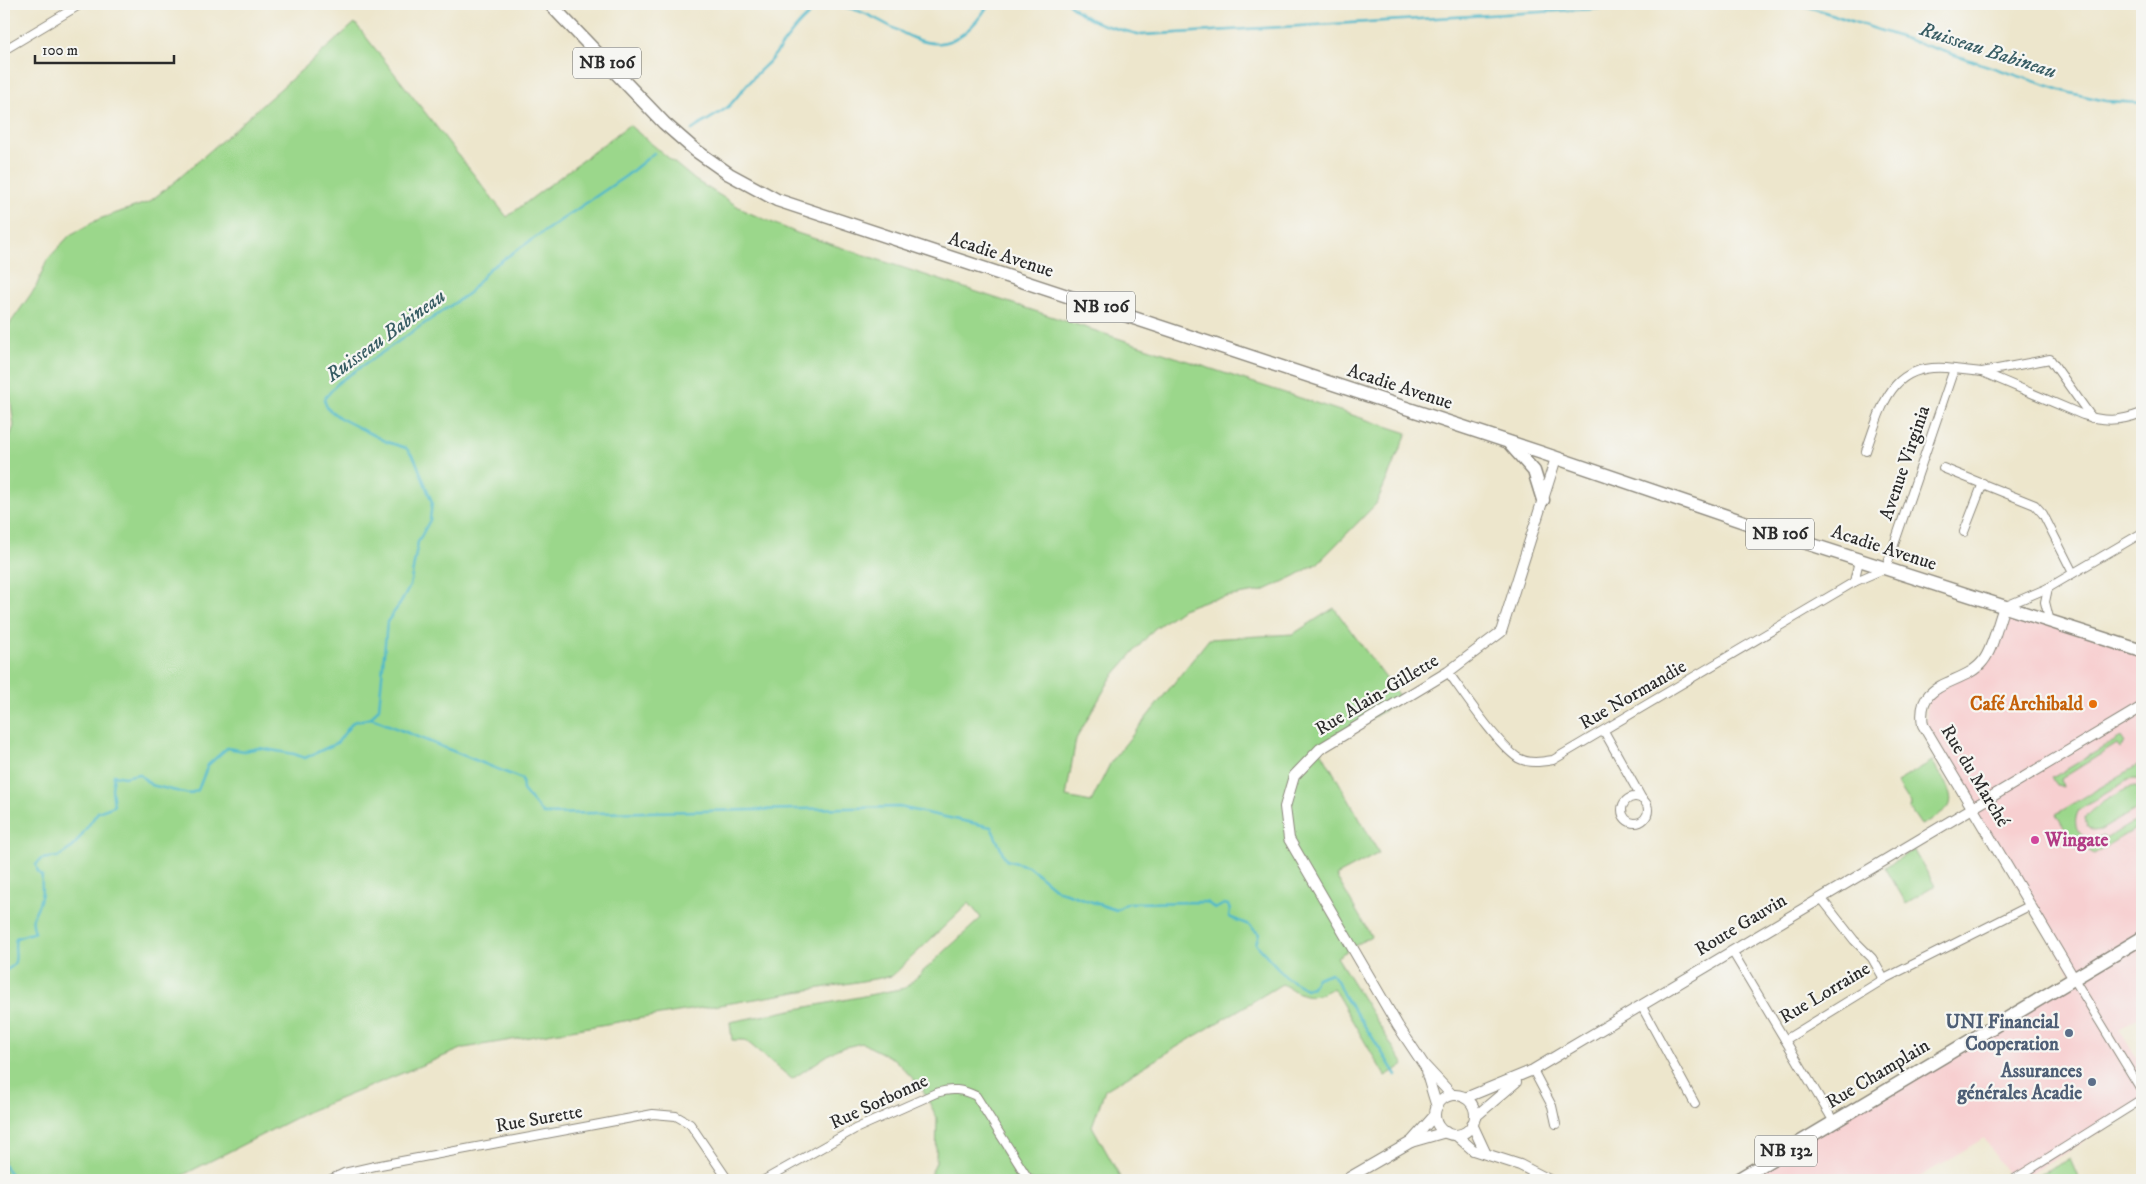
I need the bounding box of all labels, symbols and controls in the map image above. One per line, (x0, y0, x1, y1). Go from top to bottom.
water label: Ruisseau Babineau (1916, 17, 2059, 85)
scale bar (35, 32, 174, 64)
text: 100 m (42, 41, 78, 60)
road number: NB 106 (573, 48, 641, 78)
street label: Acadie Avenue (945, 227, 1057, 283)
water label: Ruisseau Babineau (320, 284, 451, 388)
road number: NB 106 (1067, 292, 1135, 322)
street label: Acadie Avenue (1344, 359, 1456, 415)
street label: Avenue Virginia (1875, 403, 1935, 523)
road number: NB 106 (1746, 518, 1814, 550)
street label: Acadie Avenue (1828, 520, 1940, 576)
street label: Rue Alain-Gillette (1311, 649, 1443, 741)
street label: Rue Normandie (1575, 655, 1691, 735)
place label: Café Archibald (1970, 693, 2084, 716)
marker: Café Archibald (2087, 698, 2099, 710)
street label: Rue du Marché (1936, 721, 2015, 831)
place label: Wingate (2044, 829, 2109, 852)
marker: Wingate (2029, 834, 2041, 846)
street label: Route Gauvin (1691, 889, 1791, 961)
street label: Rue Lorraine (1776, 957, 1875, 1029)
place label: UNI Financial Cooperation (1946, 1011, 2060, 1056)
marker: UNI Financial Cooperation (2063, 1027, 2075, 1039)
street label: Rue Champlain (1822, 1034, 1934, 1114)
place label: Assurances générales Acadie (1956, 1060, 2083, 1105)
street label: Rue Sorbonne (826, 1069, 932, 1135)
marker: Assurances générales Acadie (2086, 1076, 2098, 1088)
street label: Rue Surette (494, 1100, 584, 1138)
road number: NB 132 (1755, 1136, 1817, 1166)

